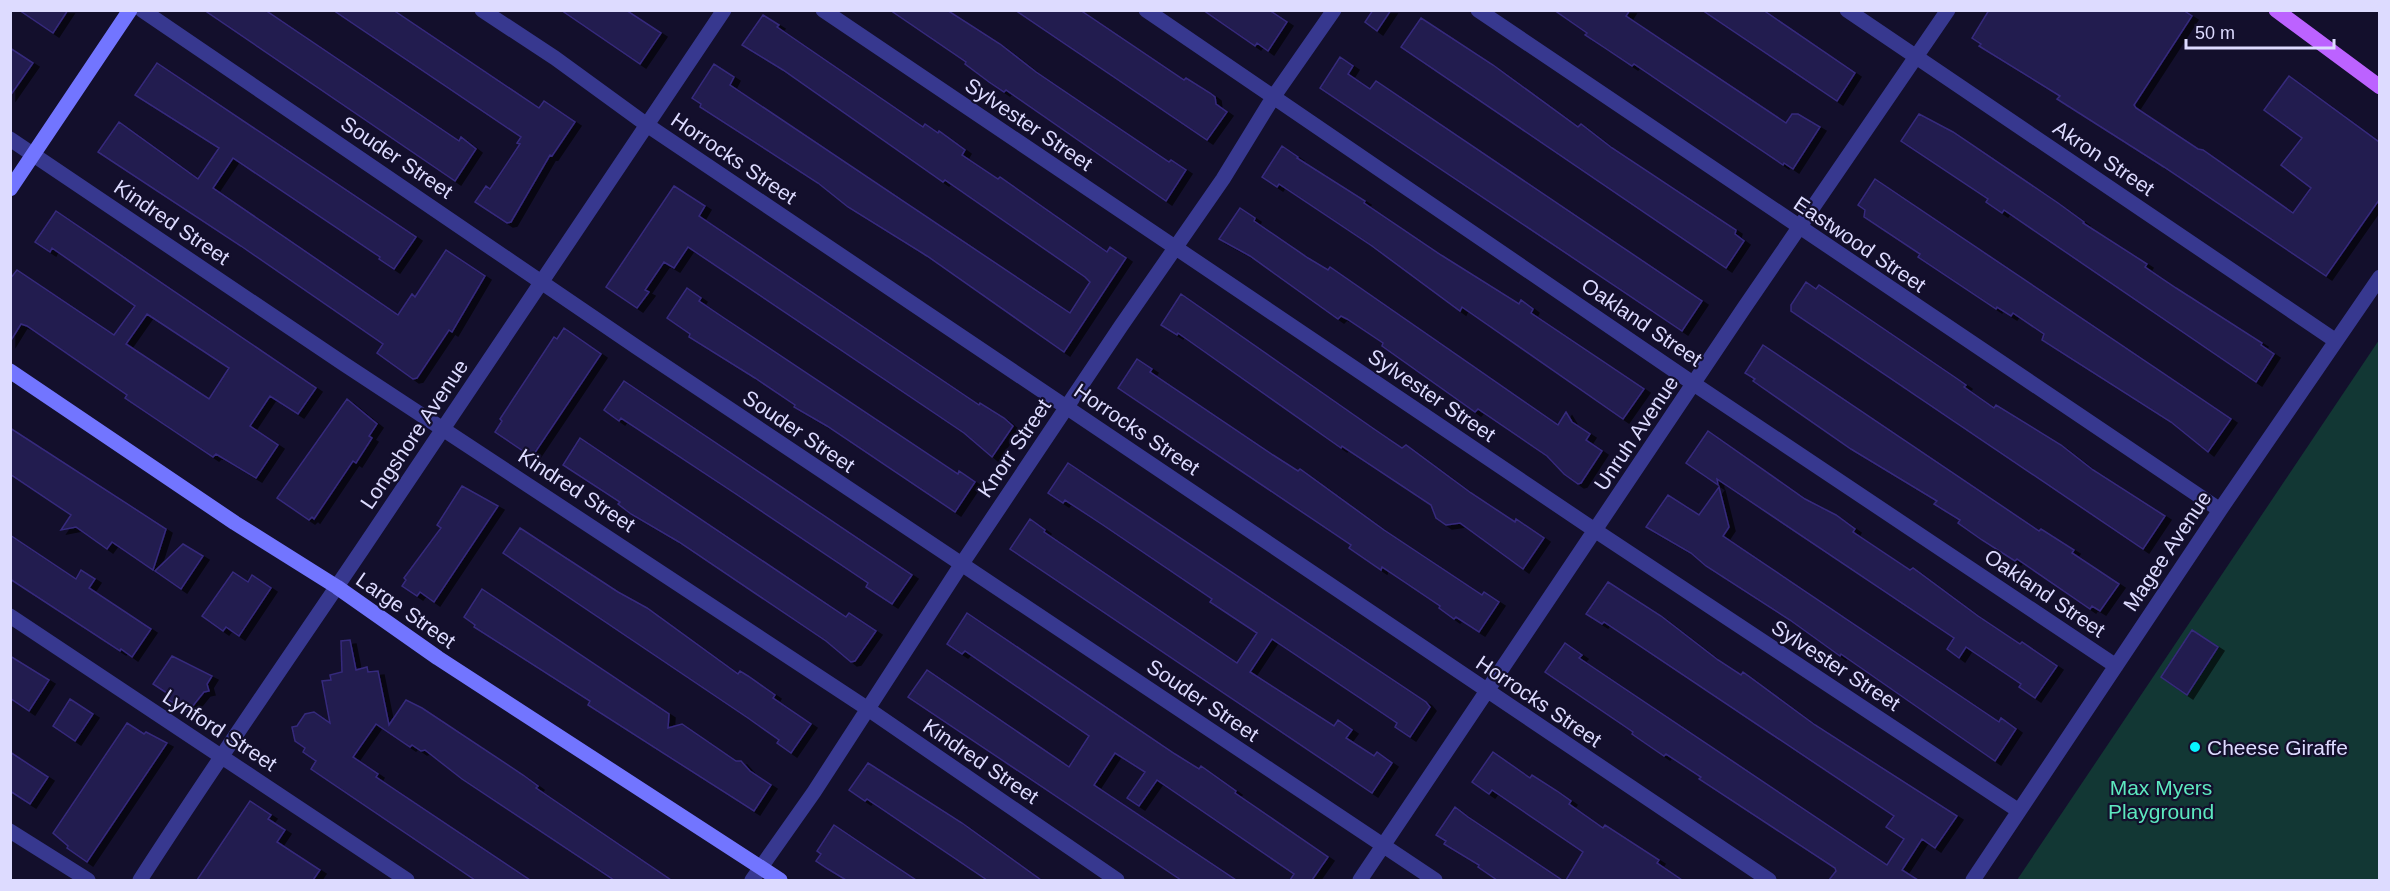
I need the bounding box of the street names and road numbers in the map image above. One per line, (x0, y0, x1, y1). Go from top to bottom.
street label: Sylvester Street (961, 73, 1097, 175)
street label: Horrocks Street (667, 108, 801, 208)
street label: Souder Street (337, 111, 457, 203)
street label: Akron Street (2049, 116, 2159, 200)
street label: Kindred Street (110, 175, 234, 269)
street label: Eastwood Street (1790, 191, 1930, 297)
street label: Oakland Street (1577, 273, 1707, 371)
street label: Sylvester Street (1364, 344, 1500, 446)
street label: Longshore Avenue (356, 355, 472, 513)
street label: Unruh Avenue (1589, 372, 1683, 494)
street label: Horrocks Street (1070, 379, 1204, 479)
street label: Souder Street (739, 385, 859, 477)
street label: Knorr Street (973, 395, 1055, 501)
street label: Kindred Street (514, 444, 640, 536)
street label: Magee Avenue (2118, 487, 2216, 615)
street label: Oakland Street (1980, 544, 2110, 642)
street label: Large Street (352, 567, 460, 653)
street label: Sylvester Street (1768, 615, 1905, 715)
street label: Horrocks Street (1472, 651, 1606, 751)
street label: Souder Street (1143, 654, 1263, 746)
street label: Lynford Street (159, 685, 281, 775)
street label: Kindred Street (919, 714, 1043, 808)

